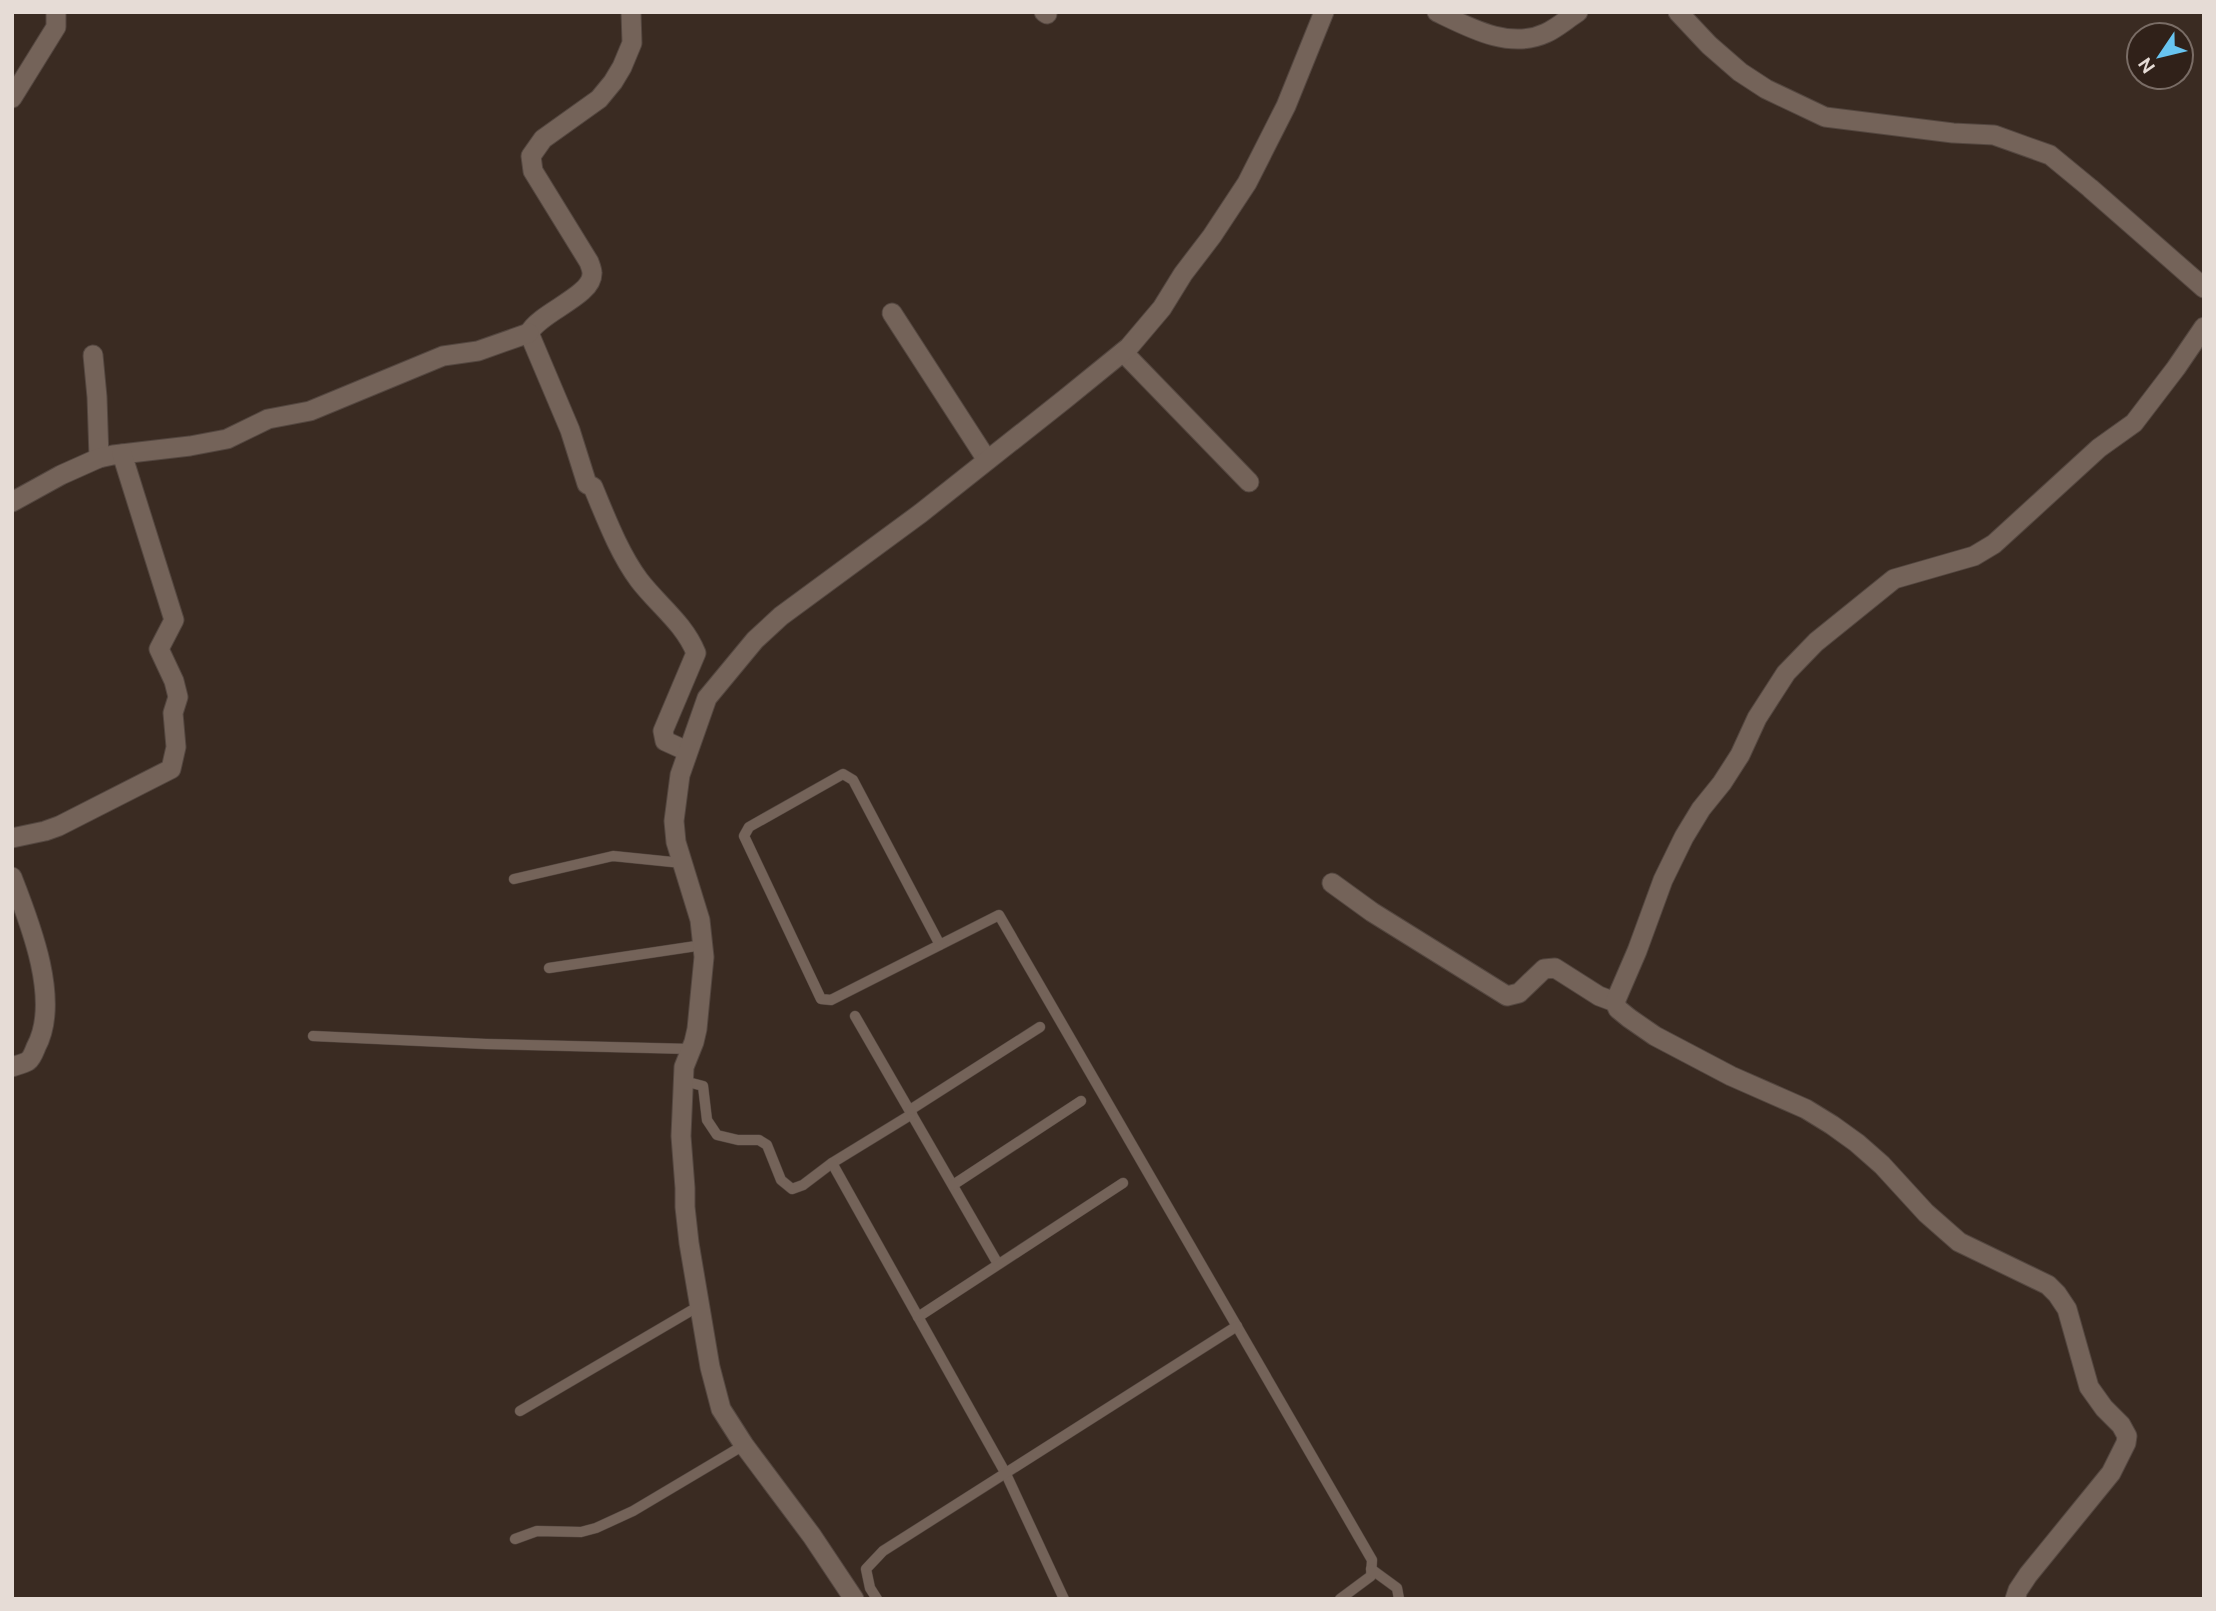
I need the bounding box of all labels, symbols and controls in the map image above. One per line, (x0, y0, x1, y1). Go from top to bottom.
north arrow (2125, 21, 2195, 91)
text: N (2133, 54, 2159, 78)

